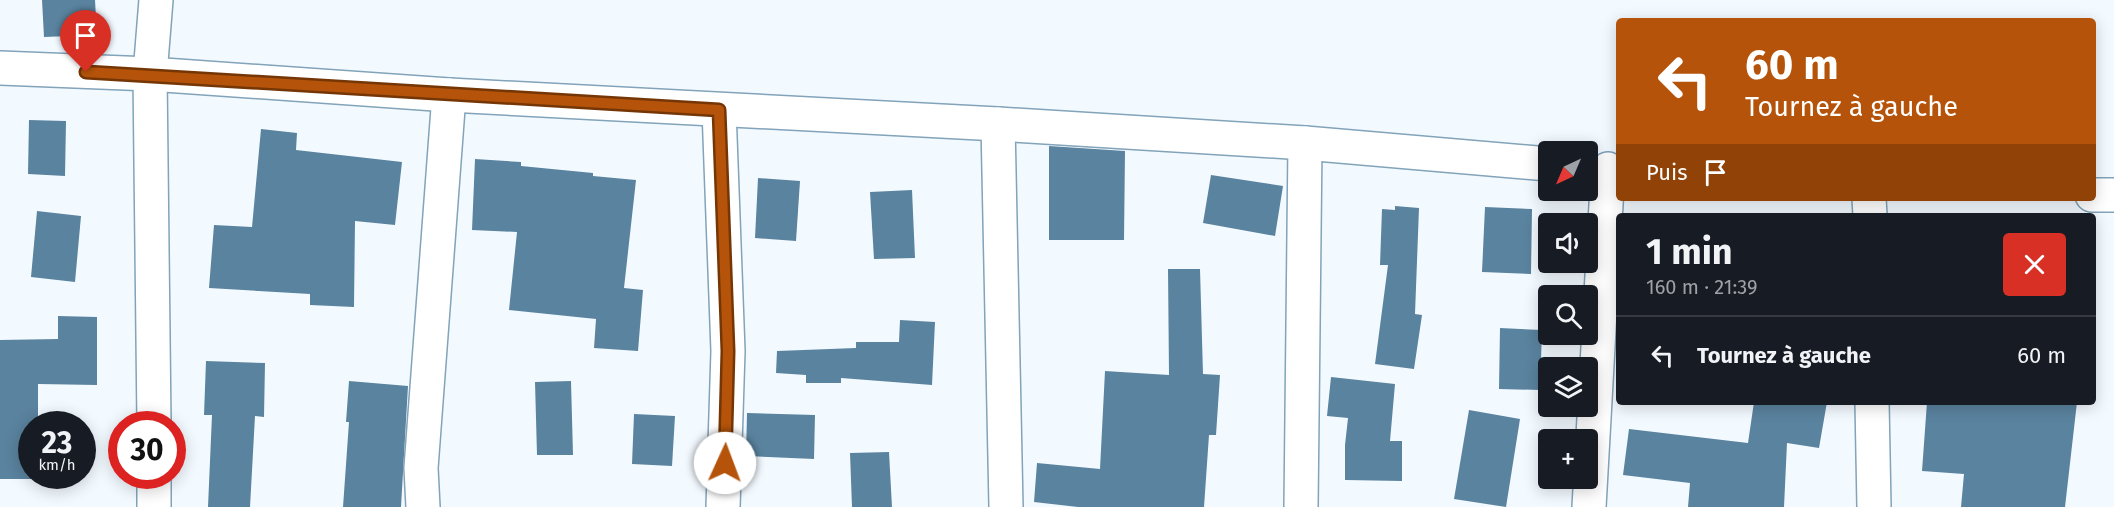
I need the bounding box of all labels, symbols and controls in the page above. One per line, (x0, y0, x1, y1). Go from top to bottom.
pin (60, 10, 111, 72)
icon: arrive (69, 19, 102, 52)
text: 60 m (1745, 40, 1839, 90)
icon: left (1646, 42, 1724, 120)
text: Tournez à gauche (1745, 91, 1958, 123)
north arrow (1538, 141, 1598, 201)
map controls (1538, 141, 1598, 489)
icon: arrive (1699, 156, 1732, 189)
text: Puis (1646, 159, 1687, 186)
button: sound (1538, 213, 1598, 273)
text: 1 min (1646, 230, 1733, 274)
button: close (2003, 233, 2066, 296)
text: 160 m · 21:39 (1646, 275, 1758, 299)
button: search (1538, 285, 1598, 345)
icon: left (1646, 339, 1679, 372)
text: Tournez à gauche (1697, 342, 1871, 369)
text: 60 m (2017, 342, 2066, 369)
button: layers (1538, 357, 1598, 417)
speed limit sign: 30 (108, 411, 186, 489)
text: 23 (42, 425, 72, 461)
button: + (1538, 429, 1598, 489)
position arrow (693, 431, 757, 495)
text: km/h (38, 456, 76, 474)

